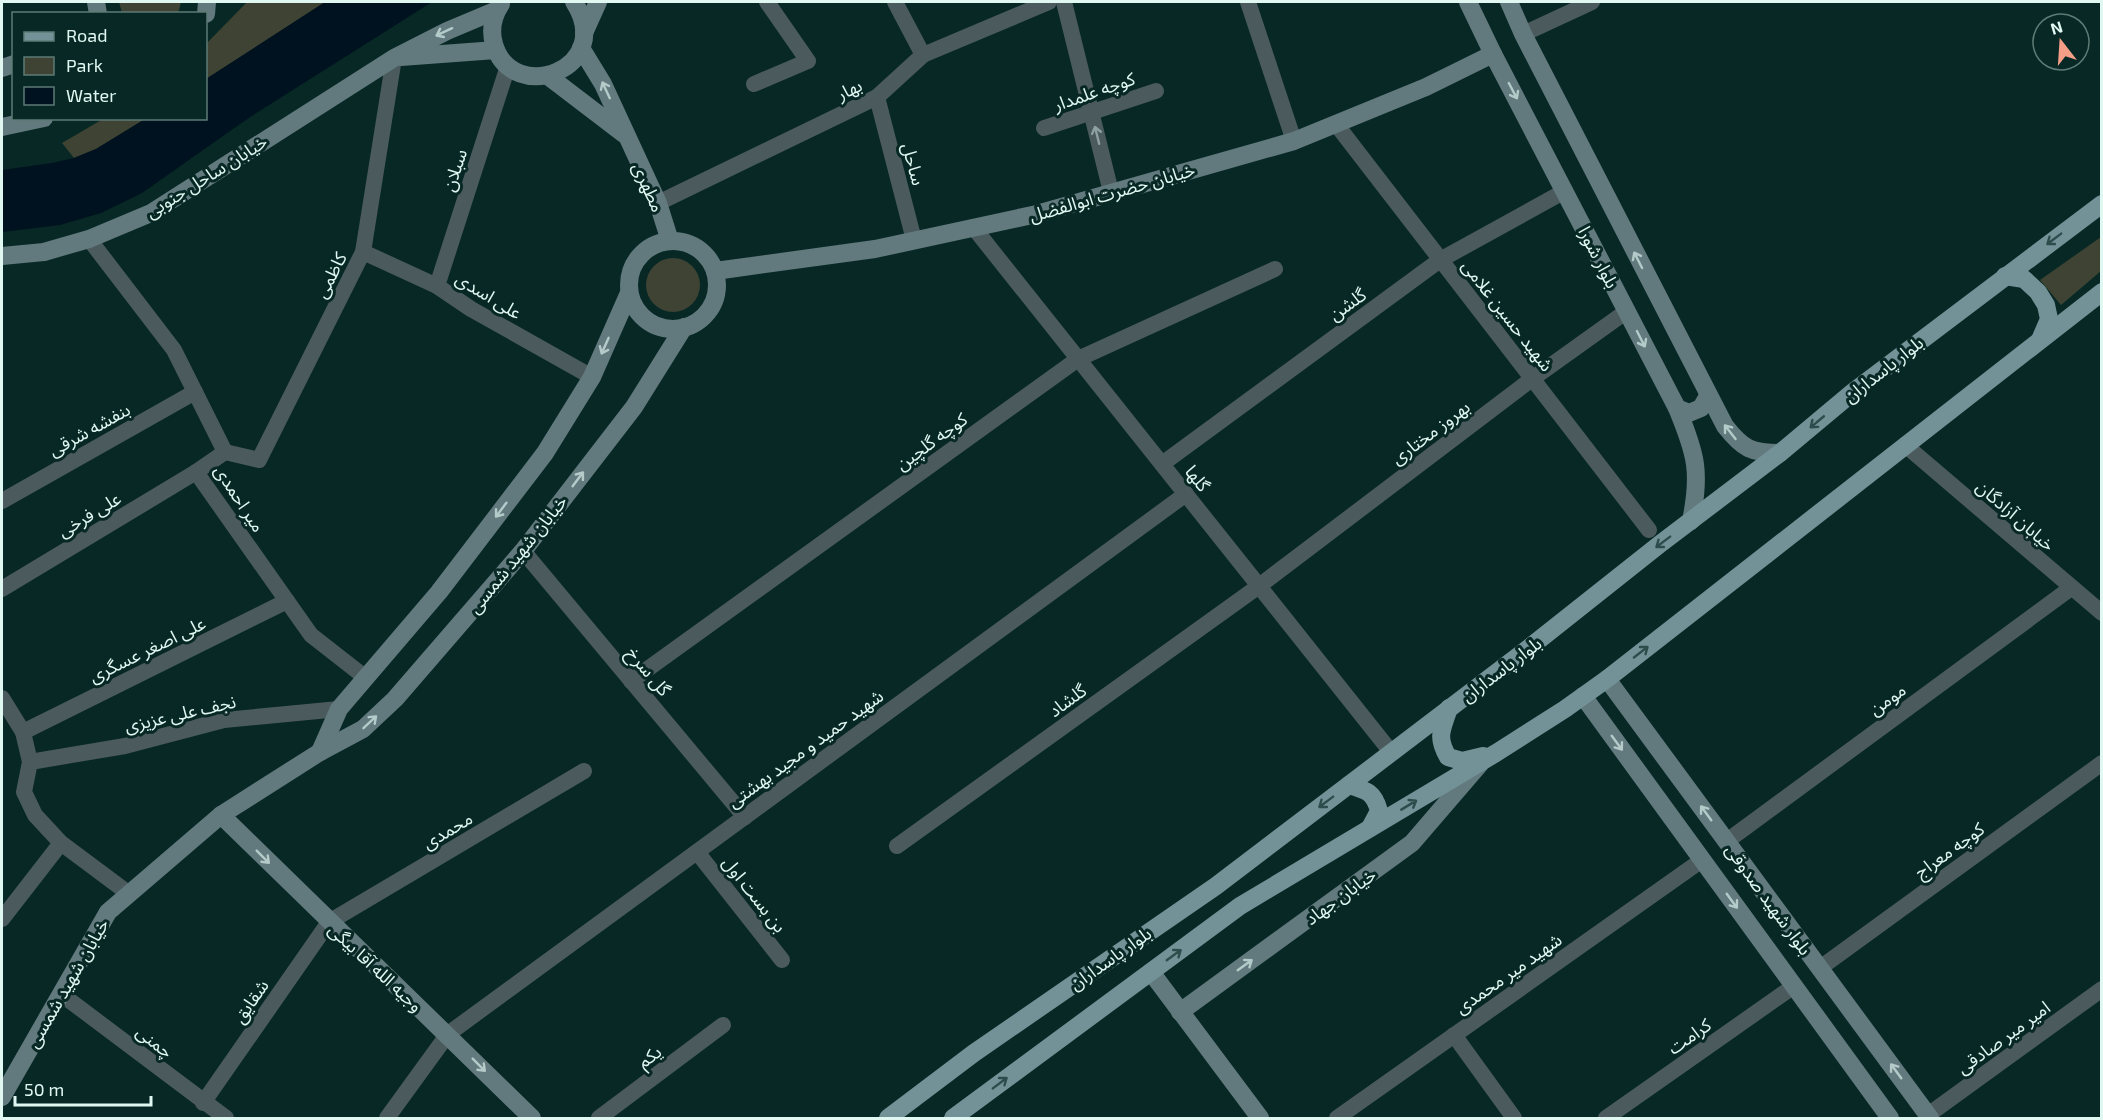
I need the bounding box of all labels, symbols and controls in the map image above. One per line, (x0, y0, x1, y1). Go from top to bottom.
legend (12, 12, 207, 120)
north arrow (2031, 12, 2091, 72)
text: N (2048, 16, 2065, 38)
text: Road (66, 24, 107, 46)
one-way arrow (436, 27, 454, 39)
text: Park (66, 54, 103, 76)
street label: کوچه علمدار (1049, 67, 1138, 116)
street label: بهار (832, 73, 866, 106)
one-way arrow (599, 82, 611, 100)
one-way arrow (1507, 82, 1519, 100)
text: Water (66, 84, 116, 106)
one-way arrow (1090, 126, 1102, 145)
street label: خیابان ساحل جنوبی (141, 130, 271, 223)
street label: ساحل (897, 140, 930, 188)
street label: سبلان (437, 146, 472, 194)
street label: خیابان حضرت ابوالفضل (1027, 158, 1198, 227)
street label: مطهری (627, 159, 670, 216)
street label: بلوار شورا (1573, 222, 1624, 292)
one-way arrow (2047, 233, 2063, 245)
street label: کاظمی (309, 248, 352, 302)
one-way arrow (1632, 251, 1644, 269)
street label: شهید حسین غلامی (1457, 255, 1558, 376)
street label: علی اسدی (451, 267, 526, 324)
street label: گلشن (1324, 283, 1371, 326)
one-way arrow (1635, 330, 1647, 347)
street label: بلوار پاسداران (1839, 331, 1928, 408)
one-way arrow (599, 337, 611, 355)
street label: بهروز مختاری (1386, 395, 1474, 470)
street label: بنفشه شرقی (44, 398, 134, 461)
street label: کوچه گلچین (891, 407, 972, 475)
one-way arrow (1810, 415, 1825, 429)
one-way arrow (1723, 424, 1736, 440)
street label: میر احمدی (209, 460, 270, 536)
street label: گلها (1181, 461, 1215, 496)
one-way arrow (572, 471, 585, 487)
street label: خیابان آزادگان (1971, 475, 2060, 556)
street label: علی فرخی (53, 487, 125, 542)
street label: خیابان شهید شمسی (463, 491, 572, 618)
one-way arrow (495, 502, 508, 518)
one-way arrow (1656, 536, 1672, 548)
street label: علی اصغر عسگری (85, 611, 209, 688)
street label: بلوار پاسداران (1456, 632, 1546, 707)
street label: گل سرخ (620, 642, 676, 702)
one-way arrow (1633, 646, 1649, 659)
street label: گلشاد (1044, 678, 1091, 721)
street label: مومن (1864, 678, 1910, 721)
street label: شهید حمید و مجید بهشتی (723, 684, 888, 813)
street label: نجف علی عزیزی (122, 690, 238, 737)
one-way arrow (363, 715, 378, 730)
one-way arrow (1611, 735, 1623, 751)
one-way arrow (1318, 795, 1334, 808)
one-way arrow (1400, 799, 1417, 811)
one-way arrow (1700, 805, 1712, 821)
street label: محمدی (418, 807, 477, 854)
street label: کوچه معراج (1910, 817, 1990, 885)
street label: بلوار شهید صدوقی (1720, 839, 1817, 960)
one-way arrow (255, 849, 270, 864)
street label: بن بست اول (718, 852, 792, 937)
street label: خیابان جهاد (1300, 863, 1380, 930)
one-way arrow (1726, 892, 1738, 908)
street label: خیابان شهید شمسی (21, 914, 114, 1052)
street label: وجیه الله آقا بیگی (324, 918, 428, 1017)
street label: بلوار پاسداران (1065, 922, 1156, 995)
street label: شهید میر محمدی (1450, 928, 1566, 1019)
one-way arrow (1165, 949, 1181, 961)
one-way arrow (1236, 959, 1252, 971)
street label: شقایق (227, 975, 274, 1028)
street label: امیر میر صادقی (1952, 996, 2055, 1079)
street label: کرامت (1663, 1013, 1716, 1059)
street label: چمنی (132, 1020, 178, 1063)
street label: یکم (633, 1040, 667, 1075)
one-way arrow (471, 1058, 486, 1072)
one-way arrow (1890, 1064, 1902, 1080)
scale bar (15, 1069, 152, 1107)
one-way arrow (991, 1077, 1007, 1090)
text: 50 m (24, 1078, 64, 1100)

